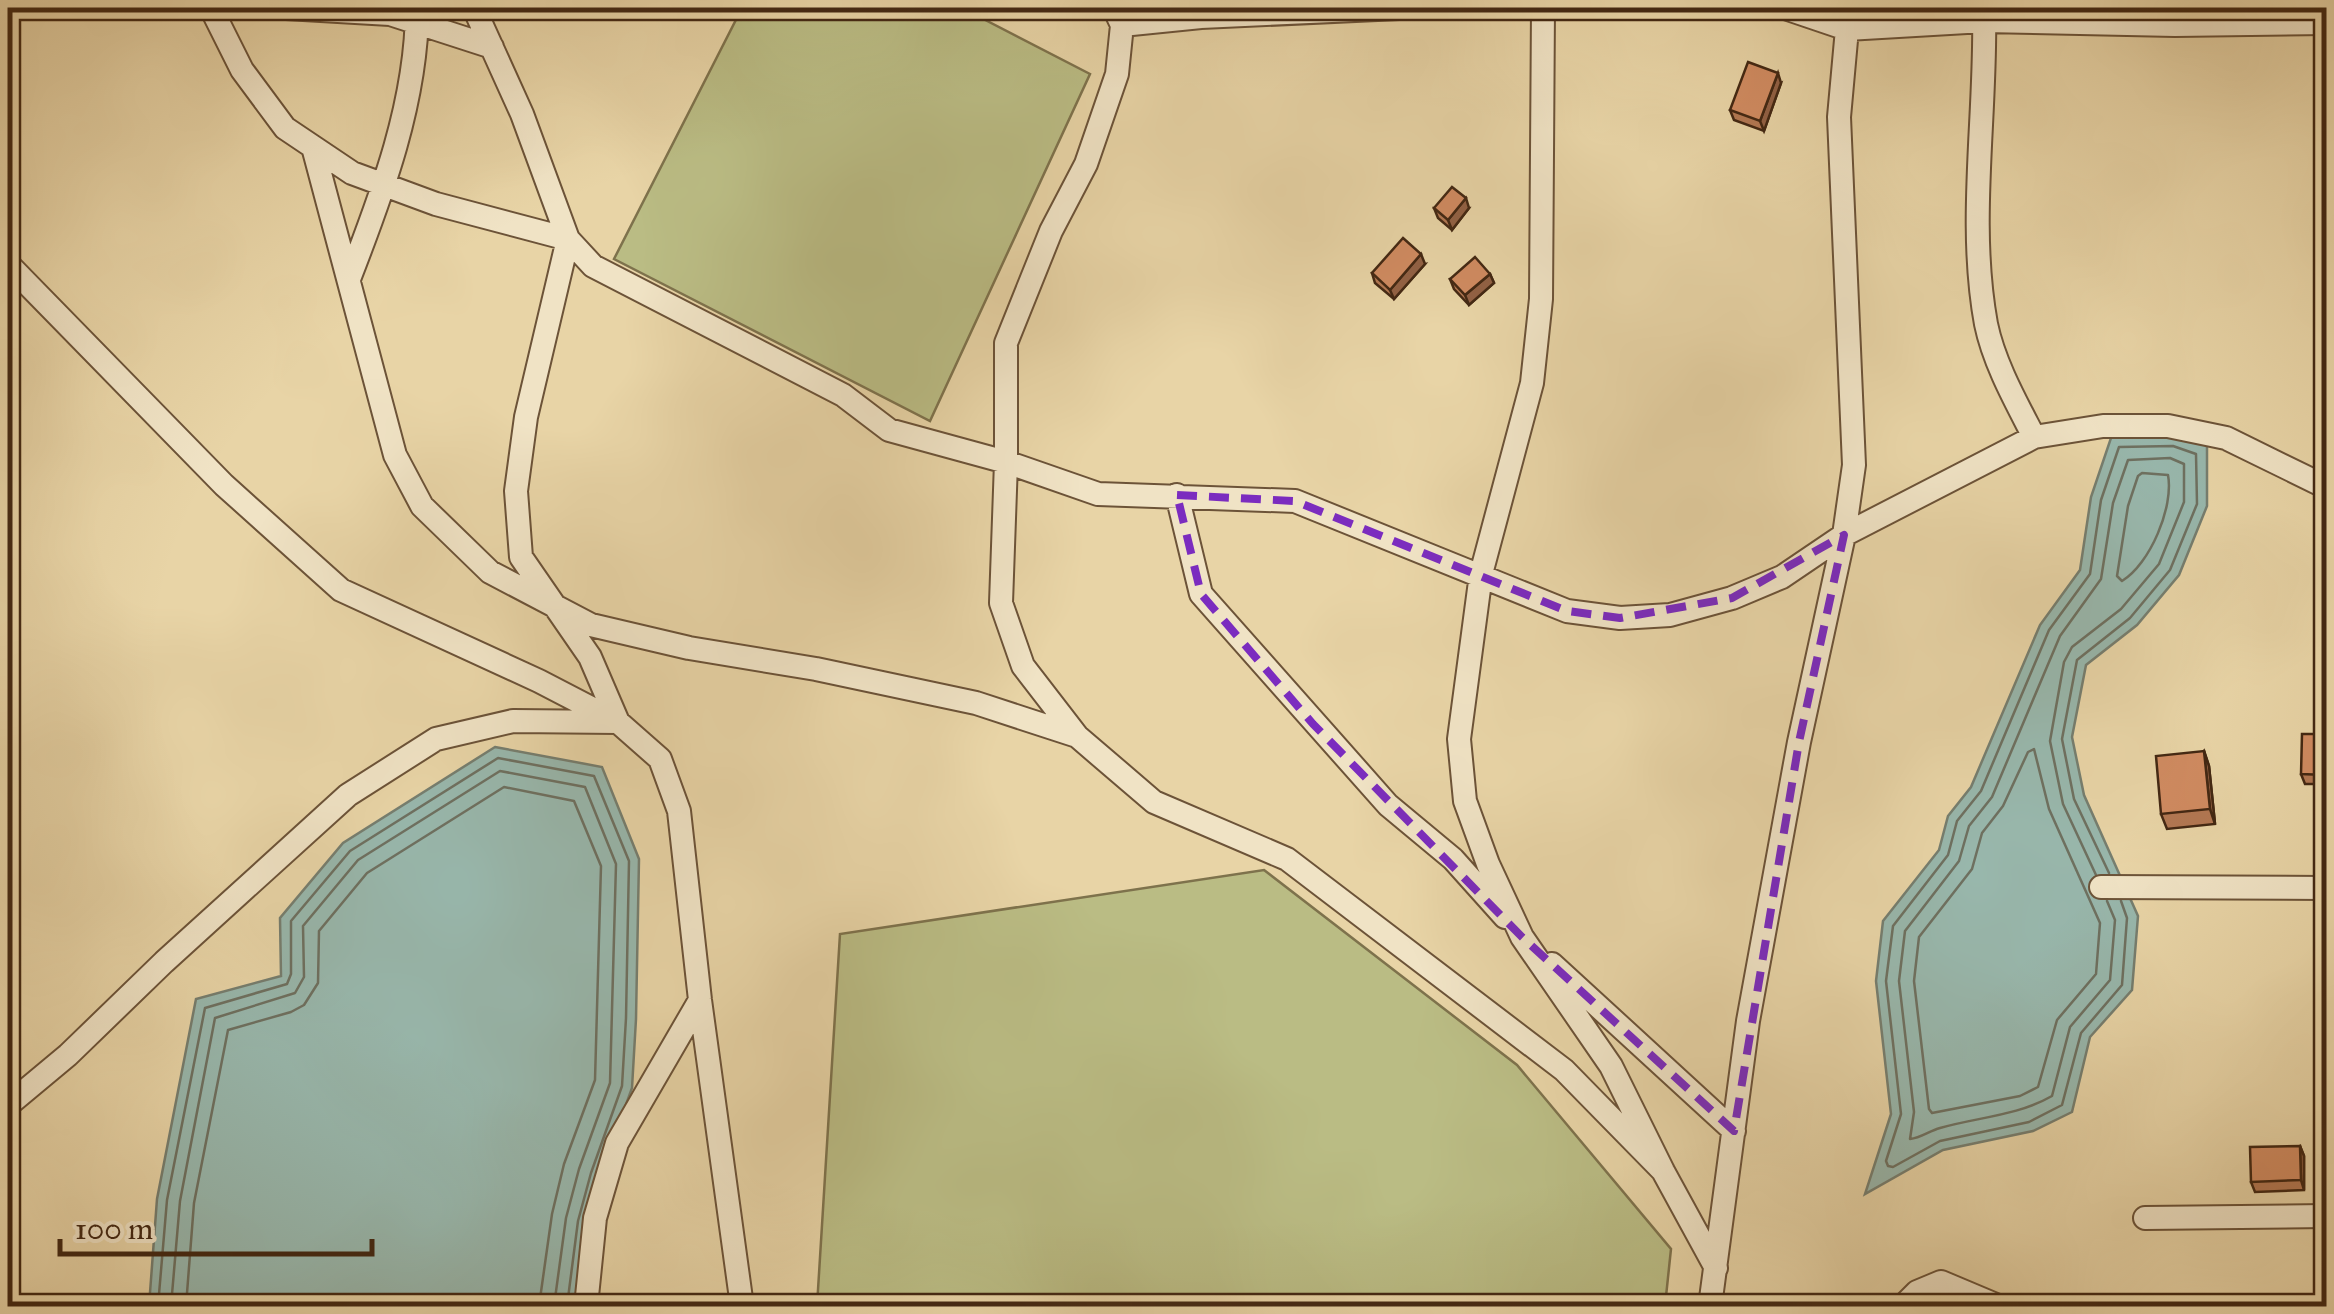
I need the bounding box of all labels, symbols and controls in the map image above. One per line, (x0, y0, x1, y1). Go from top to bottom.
scale bar (60, 1194, 372, 1256)
text: 100 m (75, 1211, 153, 1247)

